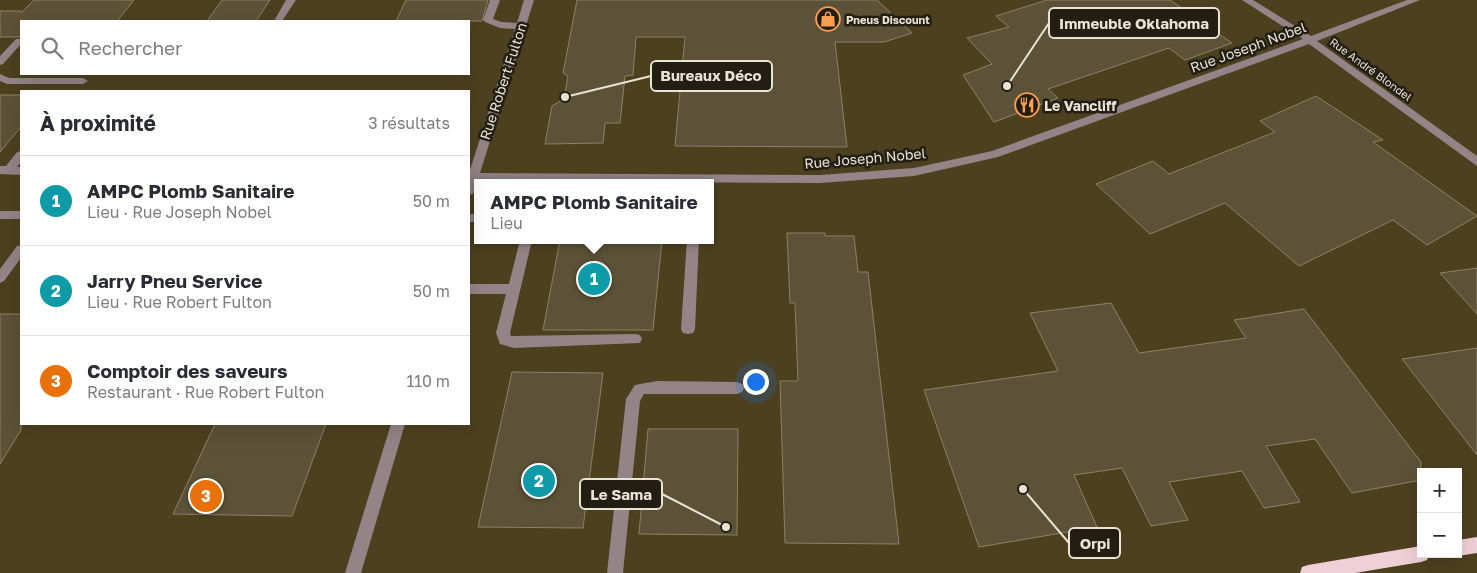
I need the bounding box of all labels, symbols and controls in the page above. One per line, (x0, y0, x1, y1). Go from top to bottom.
shop icon: Pneus Discount (815, 6, 841, 32)
callout: Immeuble Oklahoma (1049, 8, 1219, 38)
place label: Pneus Discount (846, 13, 930, 26)
text: Immeuble Oklahoma (1059, 14, 1209, 32)
street label: Rue Joseph Nobel (1188, 18, 1308, 76)
search box (20, 20, 470, 75)
street label: Rue Robert Fulton (476, 20, 530, 142)
icon: search (38, 34, 66, 62)
street label: Rue André Blondel (1328, 35, 1415, 103)
text: Rechercher (78, 36, 183, 59)
callout: Bureaux Déco (651, 61, 772, 91)
text: Bureaux Déco (660, 66, 762, 84)
restaurant icon: Le Vancliff (1014, 92, 1040, 118)
place label: Le Vancliff (1044, 97, 1117, 114)
text: À proximité (40, 110, 156, 136)
text: 3 résultats (368, 113, 450, 133)
street label: Rue Joseph Nobel (803, 144, 927, 172)
text: AMPC Plomb Sanitaire (87, 179, 294, 202)
popup (474, 179, 714, 244)
text: AMPC Plomb Sanitaire (490, 190, 698, 213)
text: 1 (52, 191, 60, 211)
text: 50 m (413, 191, 450, 211)
text: Lieu · Rue Joseph Nobel (87, 202, 272, 222)
text: Lieu (490, 213, 523, 233)
pin: 1 (578, 260, 610, 298)
text: Jarry Pneu Service (87, 269, 262, 292)
text: 2 (51, 281, 61, 301)
text: 50 m (413, 281, 450, 301)
text: Lieu · Rue Robert Fulton (87, 292, 272, 312)
text: Comptoir des saveurs (87, 359, 288, 382)
your location (743, 369, 769, 395)
text: 3 (51, 371, 61, 391)
text: 110 m (406, 371, 450, 391)
text: Restaurant · Rue Robert Fulton (87, 382, 324, 402)
pin: 2 (523, 462, 555, 500)
map controls (1417, 468, 1462, 558)
button: + (1417, 468, 1462, 513)
pin: 3 (190, 477, 222, 515)
callout: Le Sama (580, 479, 662, 509)
text: Le Sama (590, 485, 652, 503)
button: − (1417, 513, 1462, 558)
callout: Orpi (1069, 528, 1120, 558)
text: Orpi (1080, 534, 1110, 552)

